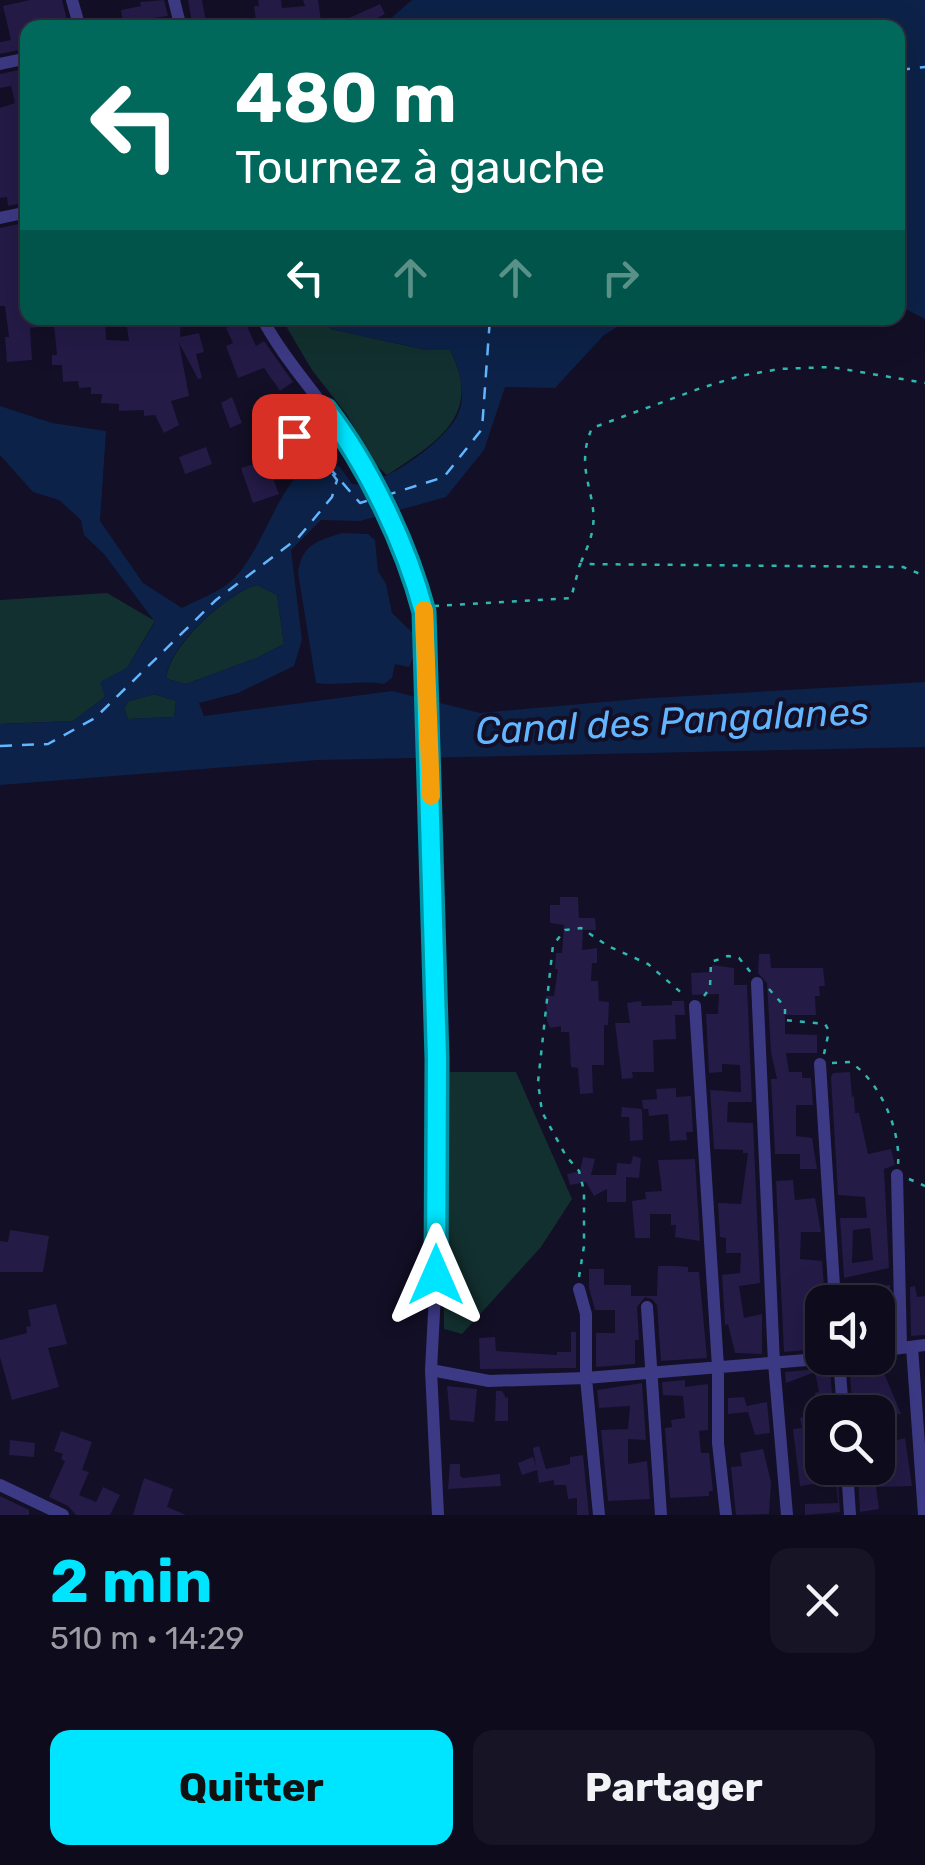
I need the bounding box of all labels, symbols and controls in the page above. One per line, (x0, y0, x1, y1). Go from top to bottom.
text: 480 m (235, 57, 457, 140)
icon: left (70, 60, 200, 190)
text: Tournez à gauche (235, 141, 605, 194)
icon: left (278, 250, 333, 305)
icon: ahead (383, 250, 438, 305)
icon: ahead (488, 250, 543, 305)
icon: right (593, 250, 648, 305)
pin (252, 394, 337, 479)
icon: arrive (267, 409, 322, 464)
water label: Canal des Pangalanes (474, 688, 870, 754)
position arrow (384, 1223, 488, 1327)
map controls (805, 1285, 895, 1485)
button: sound (805, 1285, 895, 1375)
button: search (805, 1395, 895, 1485)
text: 2 min (50, 1546, 212, 1617)
button: close (770, 1548, 875, 1653)
text: 510 m · 14:29 (50, 1619, 245, 1657)
button: Quitter (50, 1730, 453, 1845)
button: Partager (473, 1730, 875, 1845)

